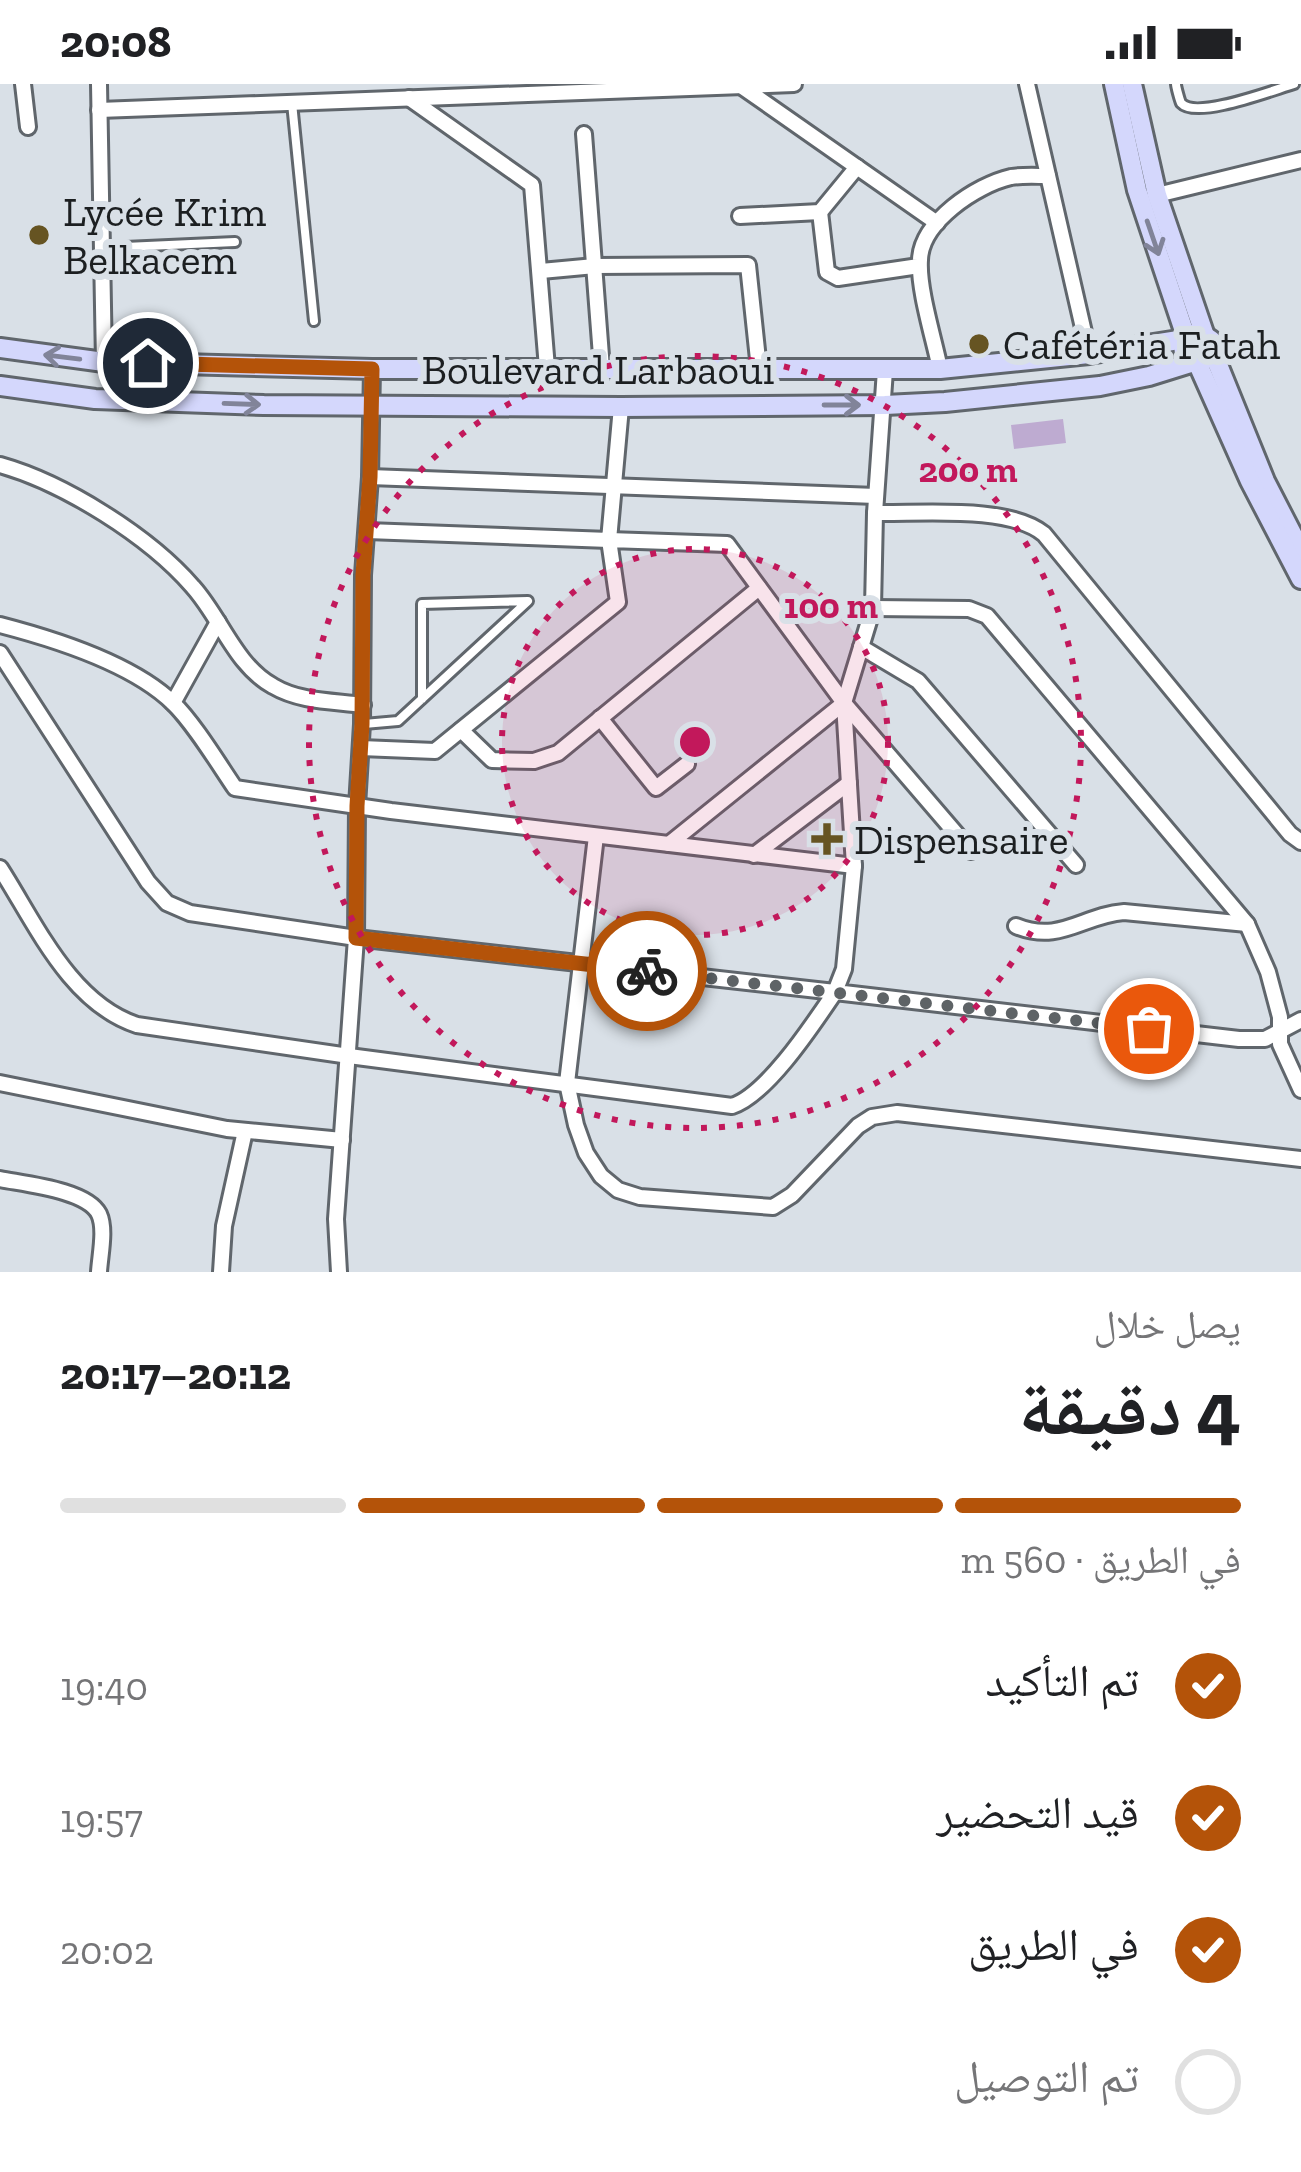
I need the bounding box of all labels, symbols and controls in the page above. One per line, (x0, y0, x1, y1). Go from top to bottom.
text: 20:08 (60, 15, 171, 69)
place label: Lycée Krim Belkacem (63, 186, 266, 285)
one-way arrow (1143, 218, 1165, 256)
marker: Lycée Krim Belkacem (26, 222, 52, 248)
pin (97, 312, 199, 414)
place label: Cafétéria Fatah (1003, 319, 1281, 370)
icon: home (115, 330, 181, 396)
marker: Cafétéria Fatah (966, 331, 992, 357)
street label: Boulevard Larbaoui (422, 344, 774, 395)
one-way arrow (43, 345, 82, 367)
one-way arrow (222, 393, 261, 416)
one-way arrow (822, 394, 861, 416)
text: 200 m (918, 448, 1018, 491)
text: 100 m (784, 584, 879, 627)
centre of rings (674, 721, 716, 763)
place label: Dispensaire (854, 814, 1069, 865)
marker: Dispensaire (811, 823, 843, 855)
courier (587, 911, 707, 1031)
icon: bike (614, 938, 680, 1004)
pin (1098, 978, 1200, 1080)
icon: bag (1116, 996, 1182, 1062)
text: يصل خلال (1094, 1301, 1241, 1348)
text: 20:12–20:17 (60, 1347, 291, 1401)
text: 4 دقيقة (1018, 1361, 1241, 1455)
text: في الطريق · 560 m (961, 1536, 1241, 1583)
icon: check (1175, 1653, 1241, 1719)
text: تم التأكيد (986, 1654, 1139, 1708)
text: 19:40 (60, 1663, 148, 1710)
icon: check (1175, 1785, 1241, 1851)
text: قيد التحضير (937, 1786, 1139, 1840)
text: 19:57 (60, 1795, 143, 1842)
icon: check (1175, 1917, 1241, 1983)
text: في الطريق (968, 1918, 1139, 1972)
text: 20:02 (60, 1927, 154, 1974)
text: تم التوصيل (954, 2050, 1139, 2104)

